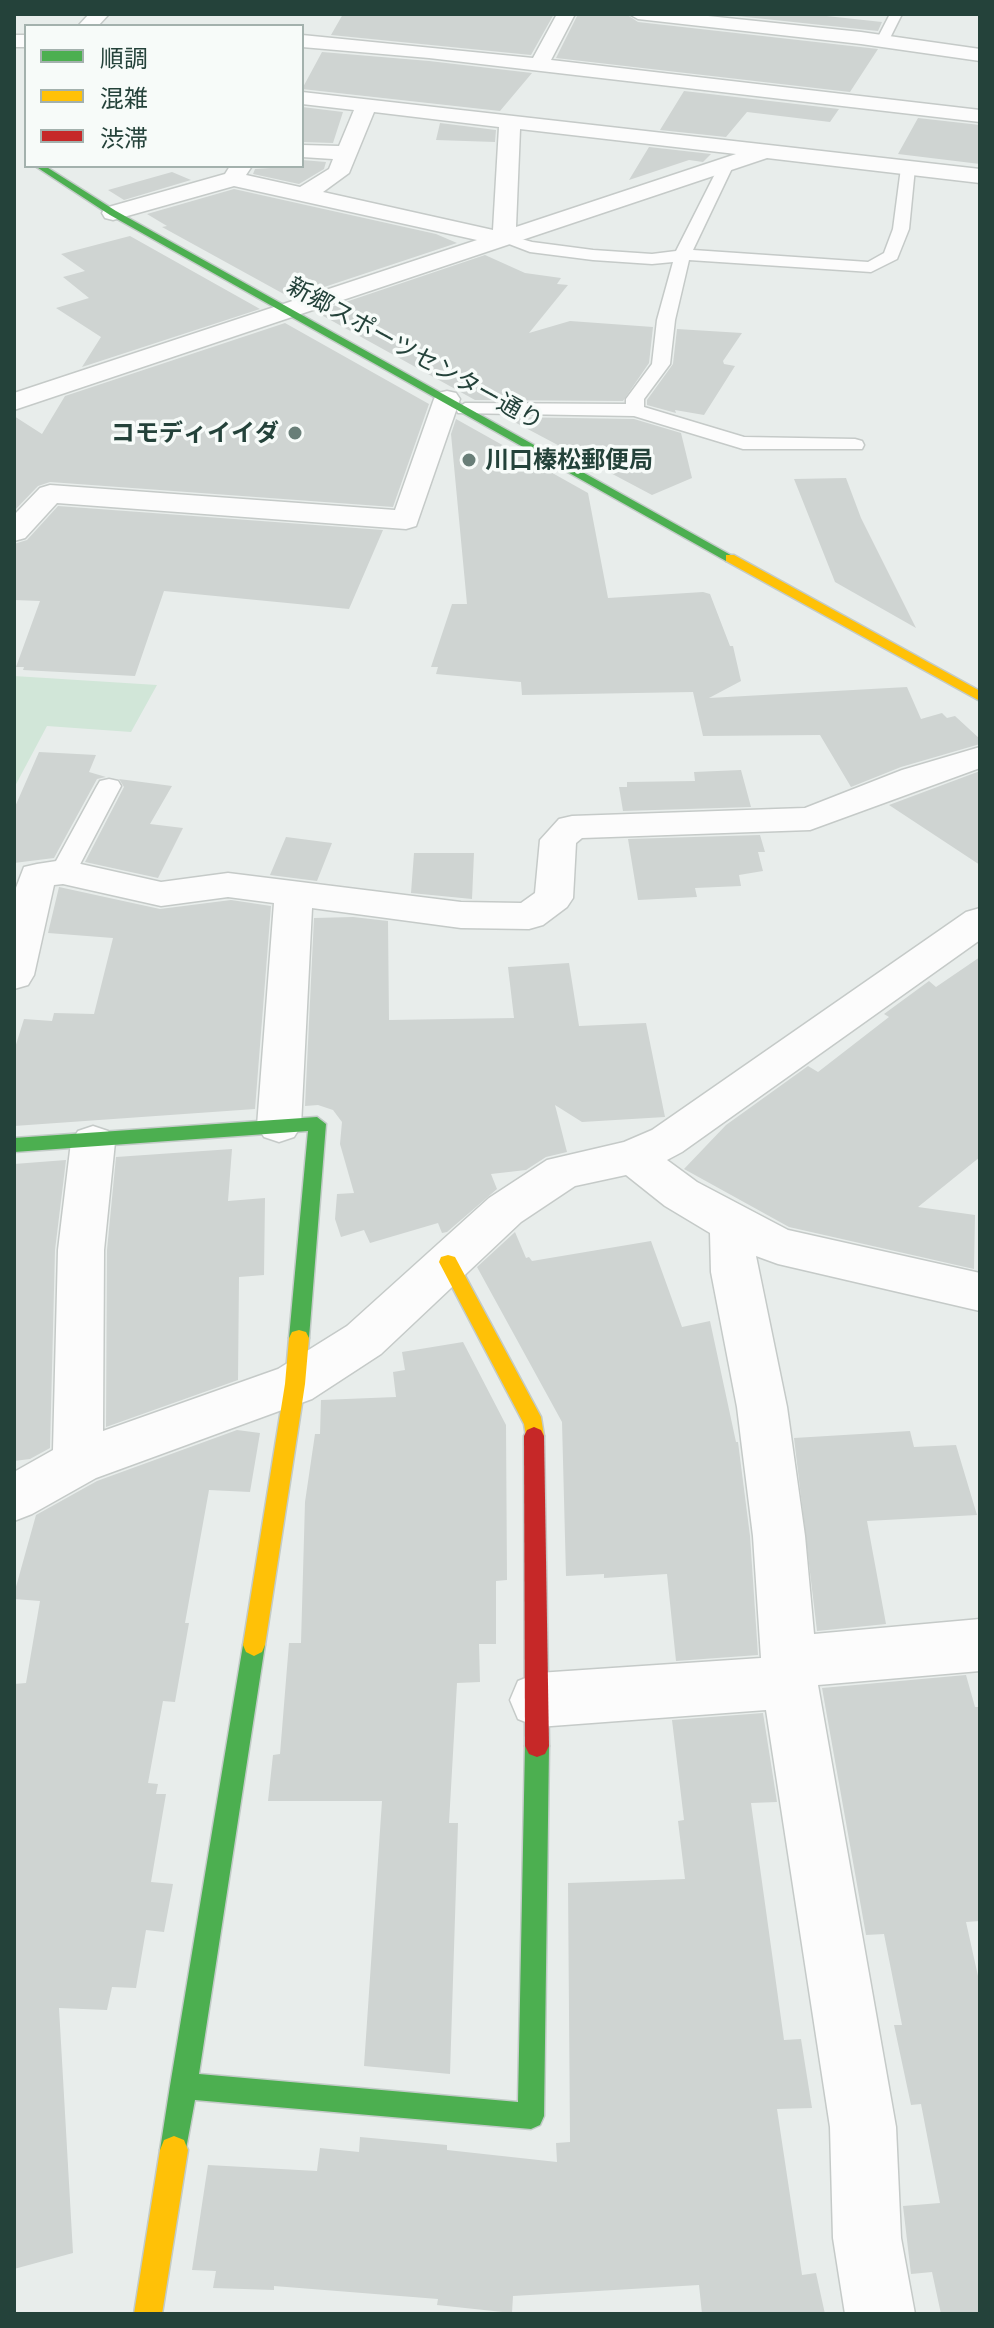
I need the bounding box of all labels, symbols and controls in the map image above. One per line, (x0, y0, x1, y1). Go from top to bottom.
legend (24, 24, 304, 168)
text: 順調 (100, 43, 148, 72)
text: 混雑 (100, 83, 148, 112)
text: 渋滞 (100, 123, 148, 152)
street label: 新郷スポーツセンター通り (282, 272, 548, 436)
place label: コモディイイダ (111, 419, 279, 447)
marker: コモディイイダ (286, 424, 304, 442)
place label: 川口榛松郵便局 (485, 446, 653, 474)
marker: 川口榛松郵便局 (460, 451, 478, 469)

